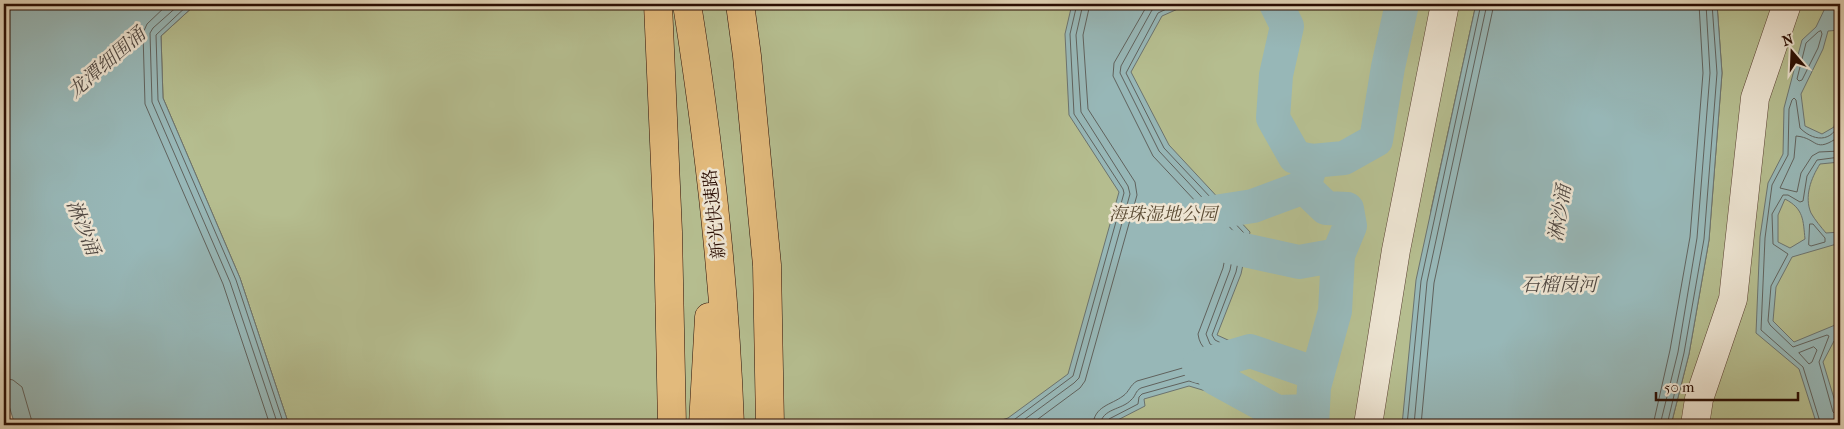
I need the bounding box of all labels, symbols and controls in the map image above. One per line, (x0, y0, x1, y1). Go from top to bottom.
water label: 龙潭细围涌 (64, 22, 151, 102)
north arrow (1766, 28, 1816, 78)
text: N (1780, 30, 1796, 50)
street label: 新光快速路 (699, 168, 730, 260)
water label: 淋沙涌 (1545, 181, 1576, 243)
water label: 淋沙涌 (62, 197, 105, 260)
park label: 海珠湿地公园 (1109, 204, 1220, 225)
water label: 石榴岗河 (1521, 274, 1600, 296)
scale bar (1656, 369, 1799, 401)
text: 50 m (1664, 378, 1695, 396)

